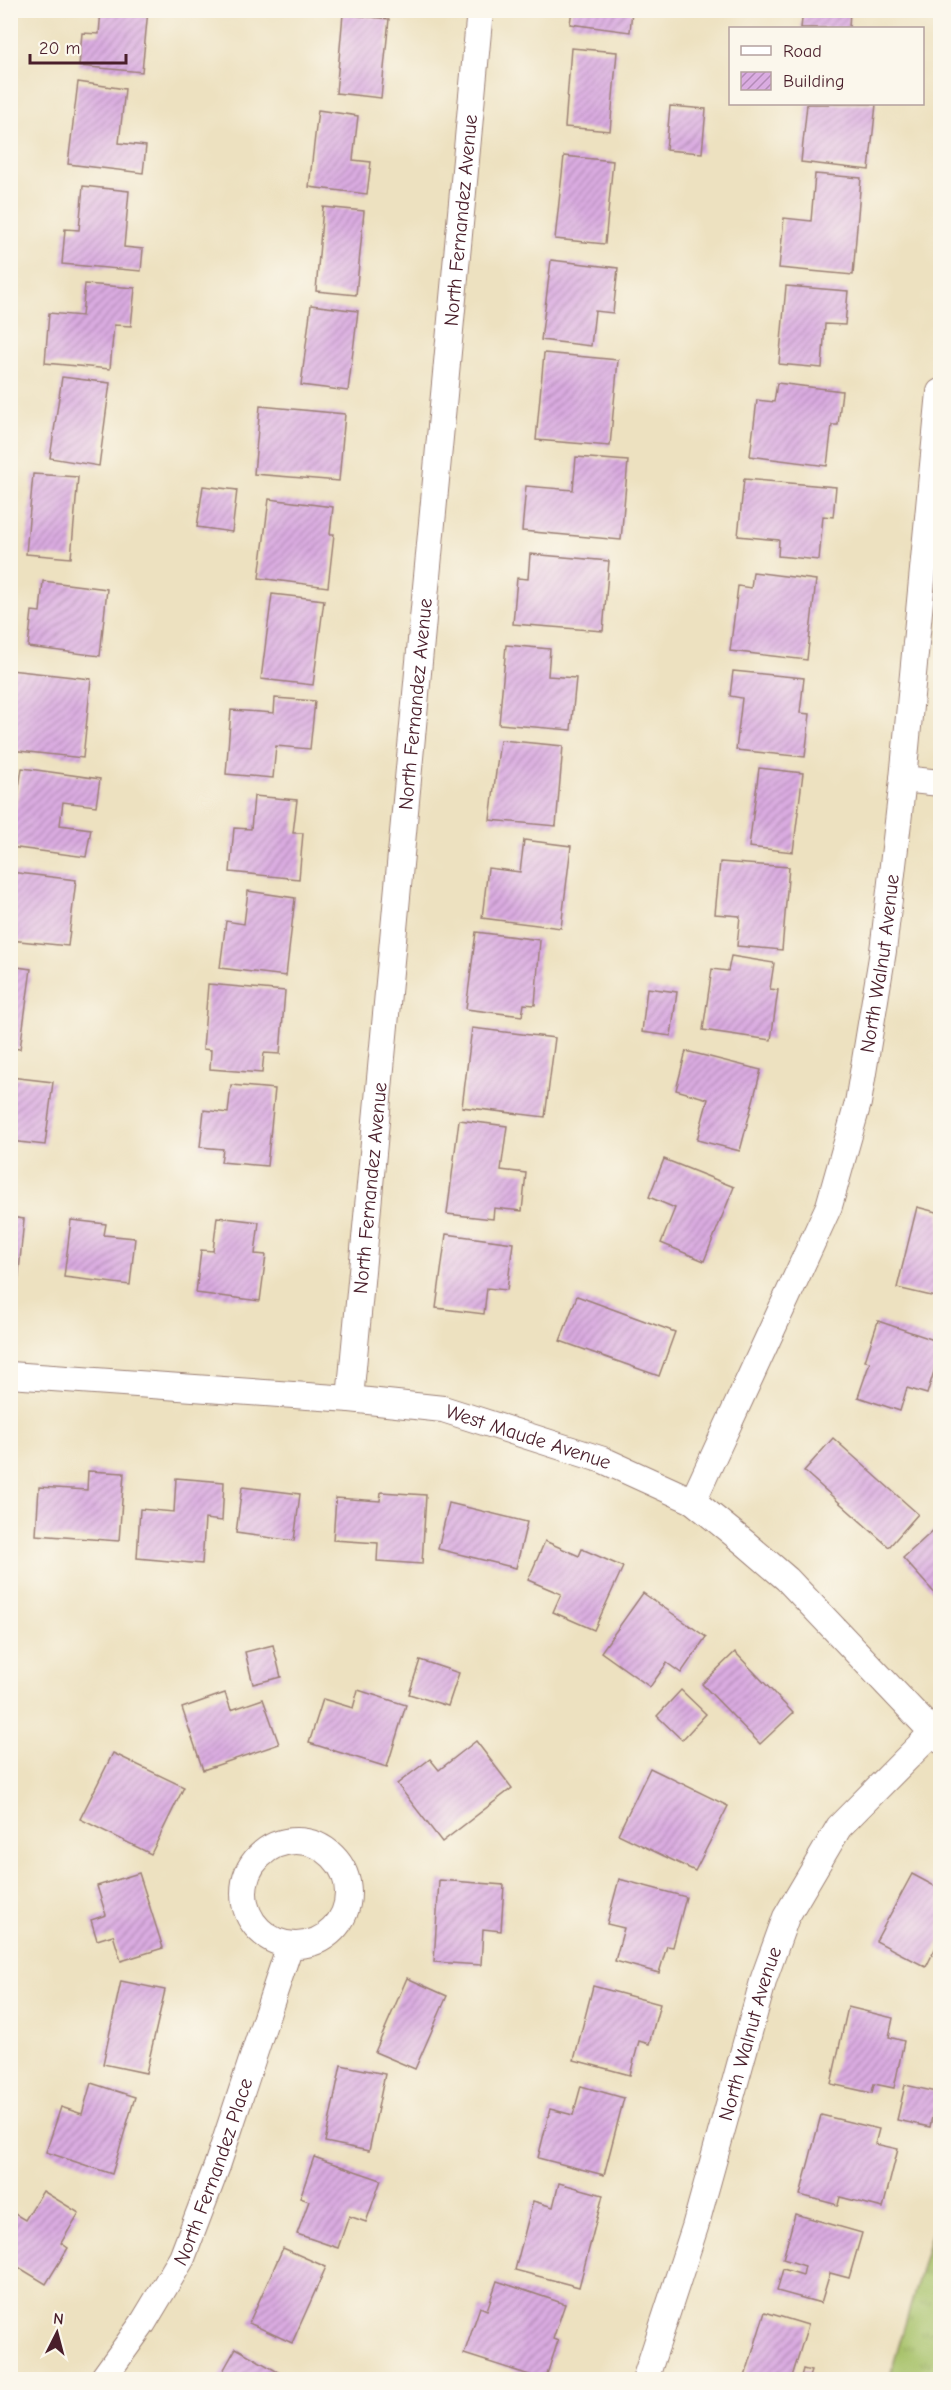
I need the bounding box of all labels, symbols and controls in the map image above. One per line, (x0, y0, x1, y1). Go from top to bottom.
scale bar (30, 27, 126, 65)
legend (729, 27, 924, 105)
text: 20 m (39, 38, 80, 59)
text: Road (783, 41, 822, 62)
text: Building (783, 71, 845, 92)
street label: North Fernandez Avenue (439, 113, 482, 327)
street label: North Fernandez Avenue (394, 597, 436, 811)
street label: North Walnut Avenue (855, 873, 903, 1055)
street label: North Fernandez Avenue (348, 1081, 391, 1295)
street label: West Maude Avenue (443, 1399, 615, 1474)
street label: North Walnut Avenue (714, 1943, 786, 2123)
street label: North Fernandez Place (169, 2075, 257, 2270)
north arrow (27, 2303, 87, 2363)
text: N (52, 2310, 65, 2329)

